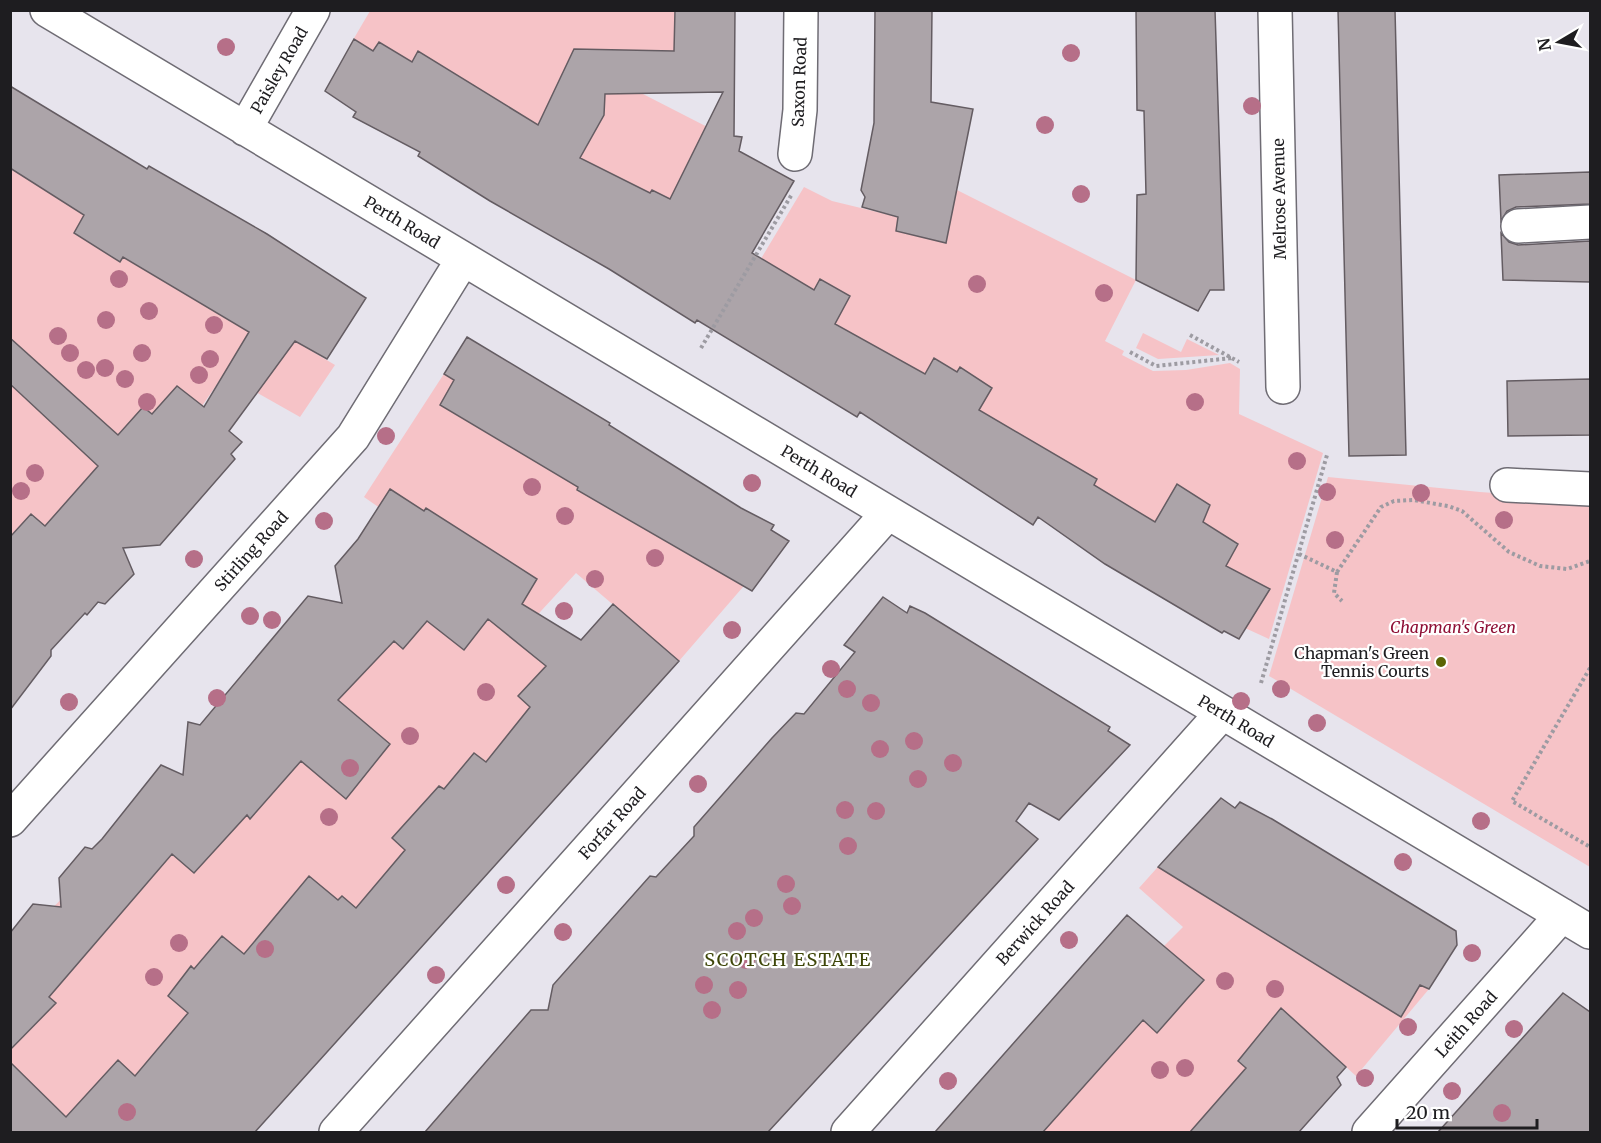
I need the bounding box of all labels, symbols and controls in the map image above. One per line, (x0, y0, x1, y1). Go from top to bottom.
north arrow (1529, 12, 1589, 72)
street label: Paisley Road (246, 23, 312, 117)
street label: Saxon Road (787, 36, 811, 127)
text: N (1533, 36, 1555, 53)
street label: Melrose Avenue (1268, 138, 1290, 260)
street label: Perth Road (360, 192, 444, 253)
street label: Perth Road (777, 441, 861, 502)
street label: Stirling Road (210, 507, 292, 595)
park label: Chapman's Green (1390, 617, 1516, 637)
place label: Chapman's Green Tennis Courts (1294, 643, 1429, 681)
marker: Chapman's Green Tennis Courts (1434, 655, 1448, 669)
street label: Perth Road (1194, 691, 1278, 752)
street label: Forfar Road (574, 783, 650, 863)
street label: Berwick Road (992, 876, 1078, 969)
district label: SCOTCH ESTATE (704, 948, 872, 971)
street label: Leith Road (1431, 986, 1501, 1061)
scale bar (1397, 1092, 1536, 1130)
text: 20 m (1406, 1101, 1450, 1124)

